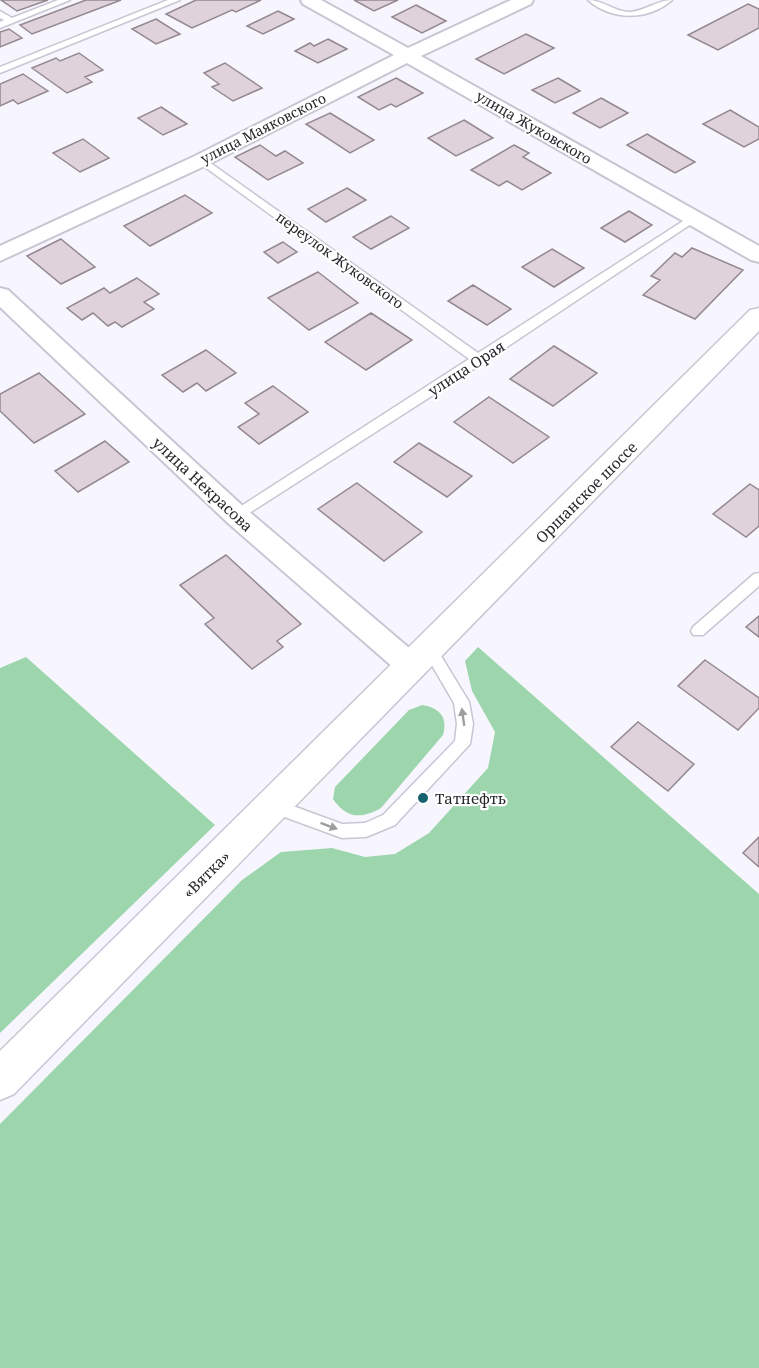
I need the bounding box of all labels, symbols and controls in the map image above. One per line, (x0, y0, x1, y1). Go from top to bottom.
street label: улица Жуковского (473, 86, 595, 168)
street label: улица Маяковского (197, 88, 329, 168)
street label: переулок Жуковского (272, 207, 408, 313)
street label: улица Орая (424, 336, 508, 400)
street label: улица Некрасова (149, 432, 257, 536)
street label: Оршанское шоссе (531, 437, 641, 547)
one-way arrow (458, 708, 468, 727)
place label: Татнефть (435, 788, 506, 808)
marker: Татнефть (416, 791, 430, 805)
one-way arrow (320, 822, 338, 831)
street label: «Вятка» (178, 846, 234, 902)

